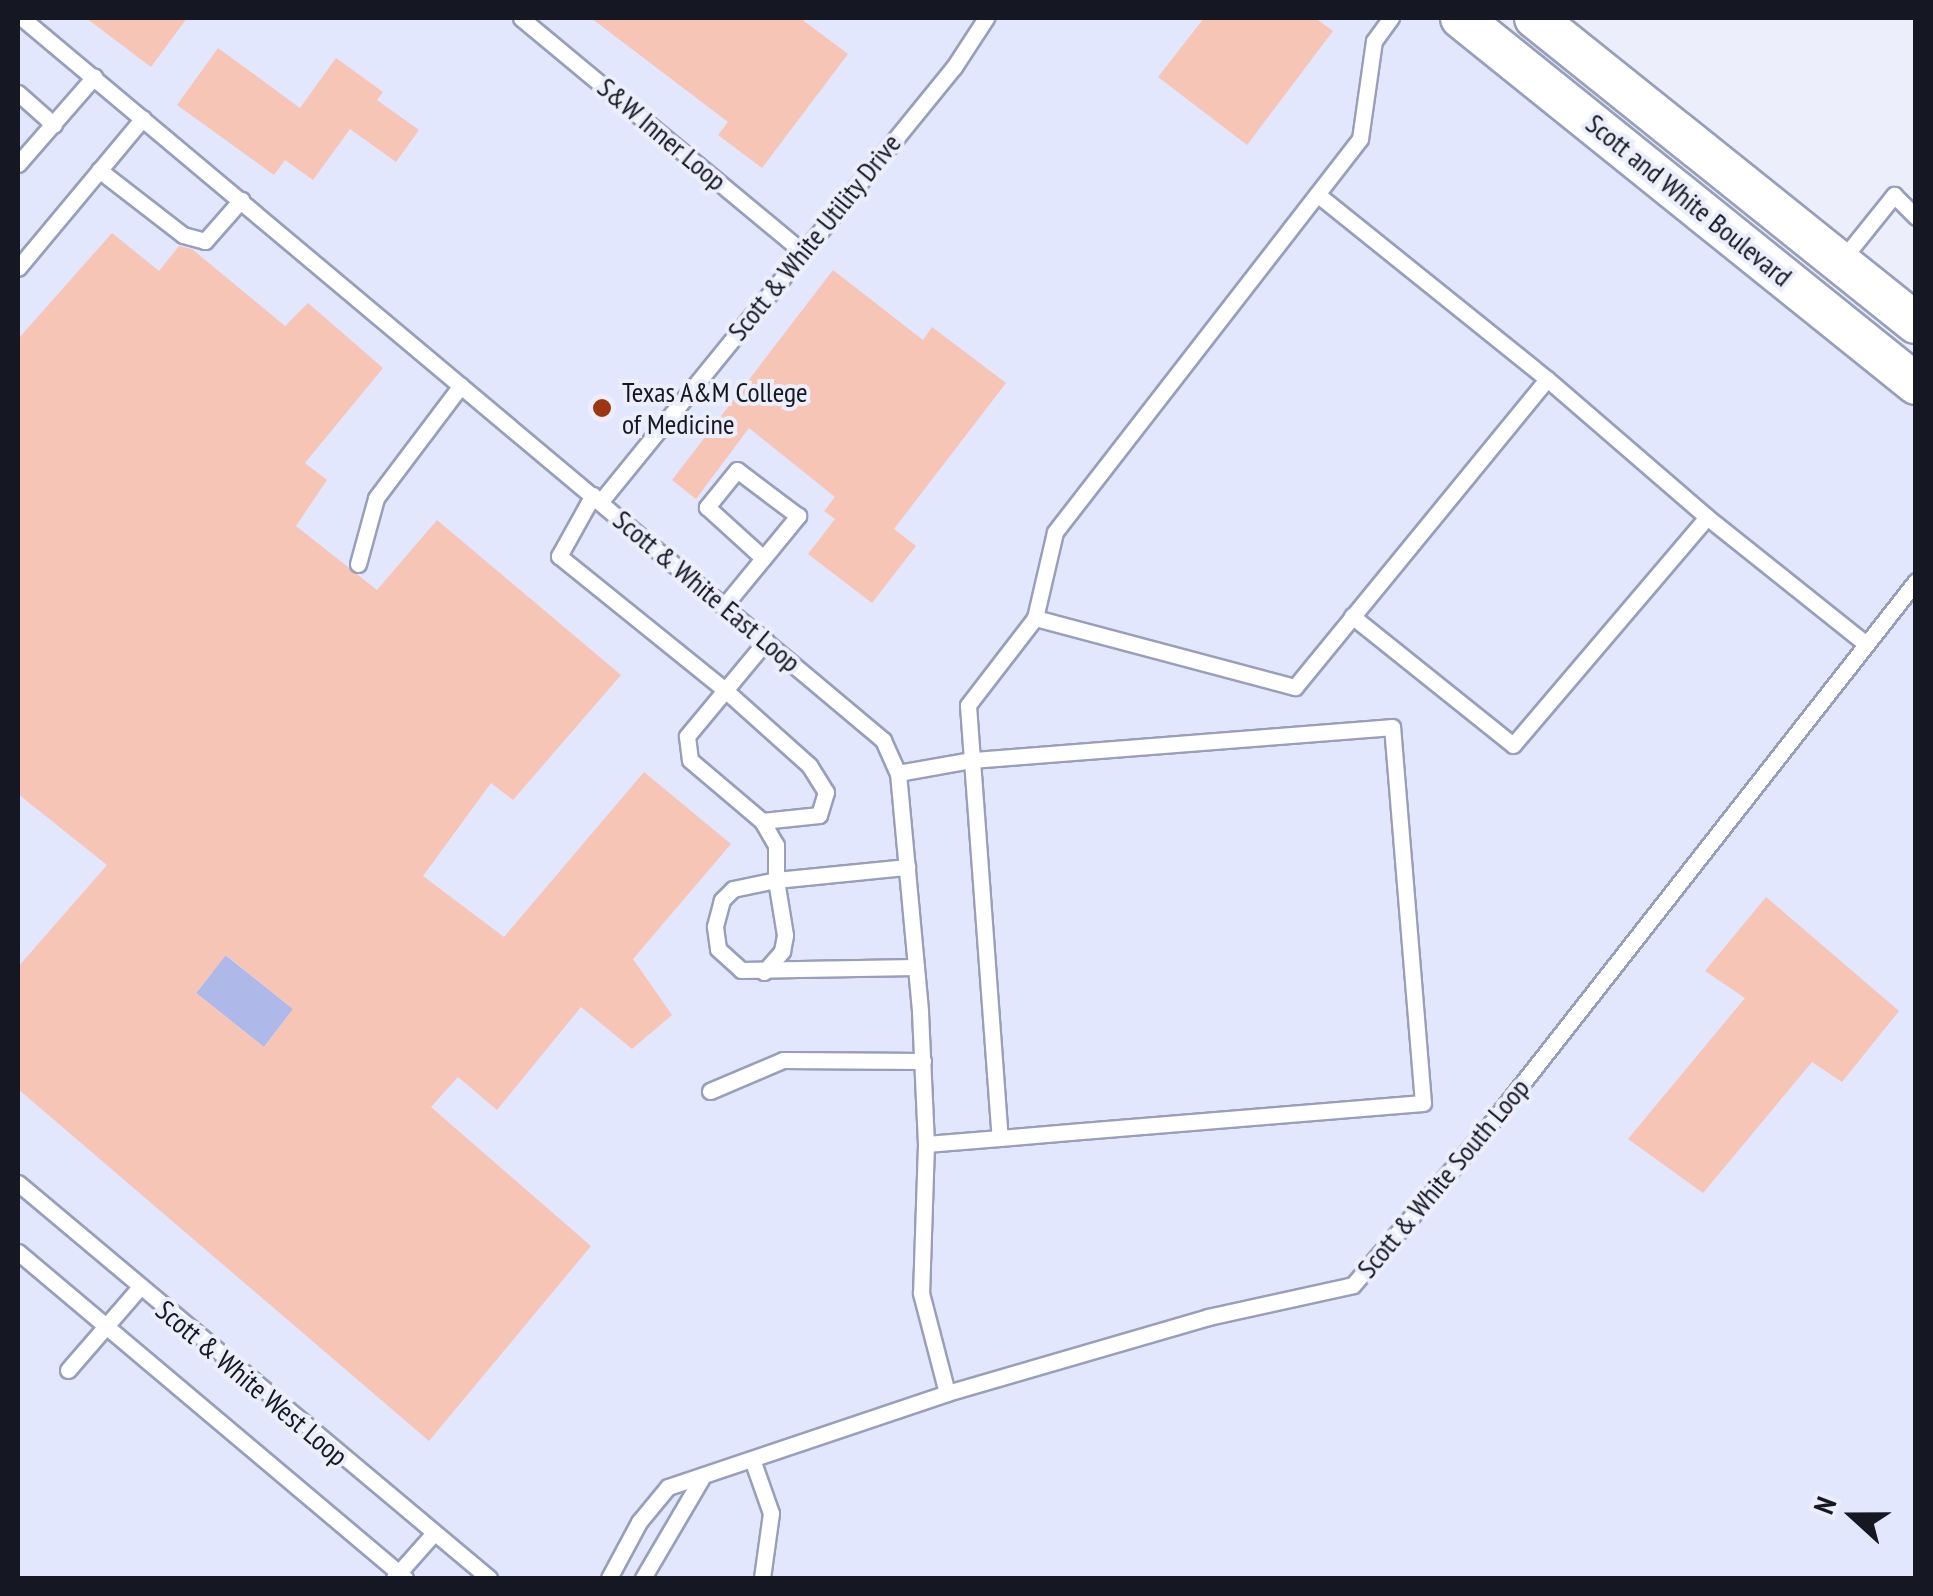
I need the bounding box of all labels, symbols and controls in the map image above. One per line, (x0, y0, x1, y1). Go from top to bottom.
street label: S&W Inner Loop (591, 70, 733, 198)
street label: Scott and White Boulevard (1579, 107, 1799, 293)
street label: Scott & White Utility Drive (720, 126, 908, 348)
place label: Texas A&M College of Medicine (622, 375, 808, 441)
marker: Texas A&M College of Medicine (591, 397, 613, 419)
street label: Scott & White East Loop (606, 503, 808, 679)
street label: Scott & White South Loop (1350, 1071, 1536, 1285)
street label: Scott & White West Loop (149, 1293, 355, 1473)
north arrow (1803, 1466, 1903, 1566)
text: N (1805, 1491, 1845, 1519)

